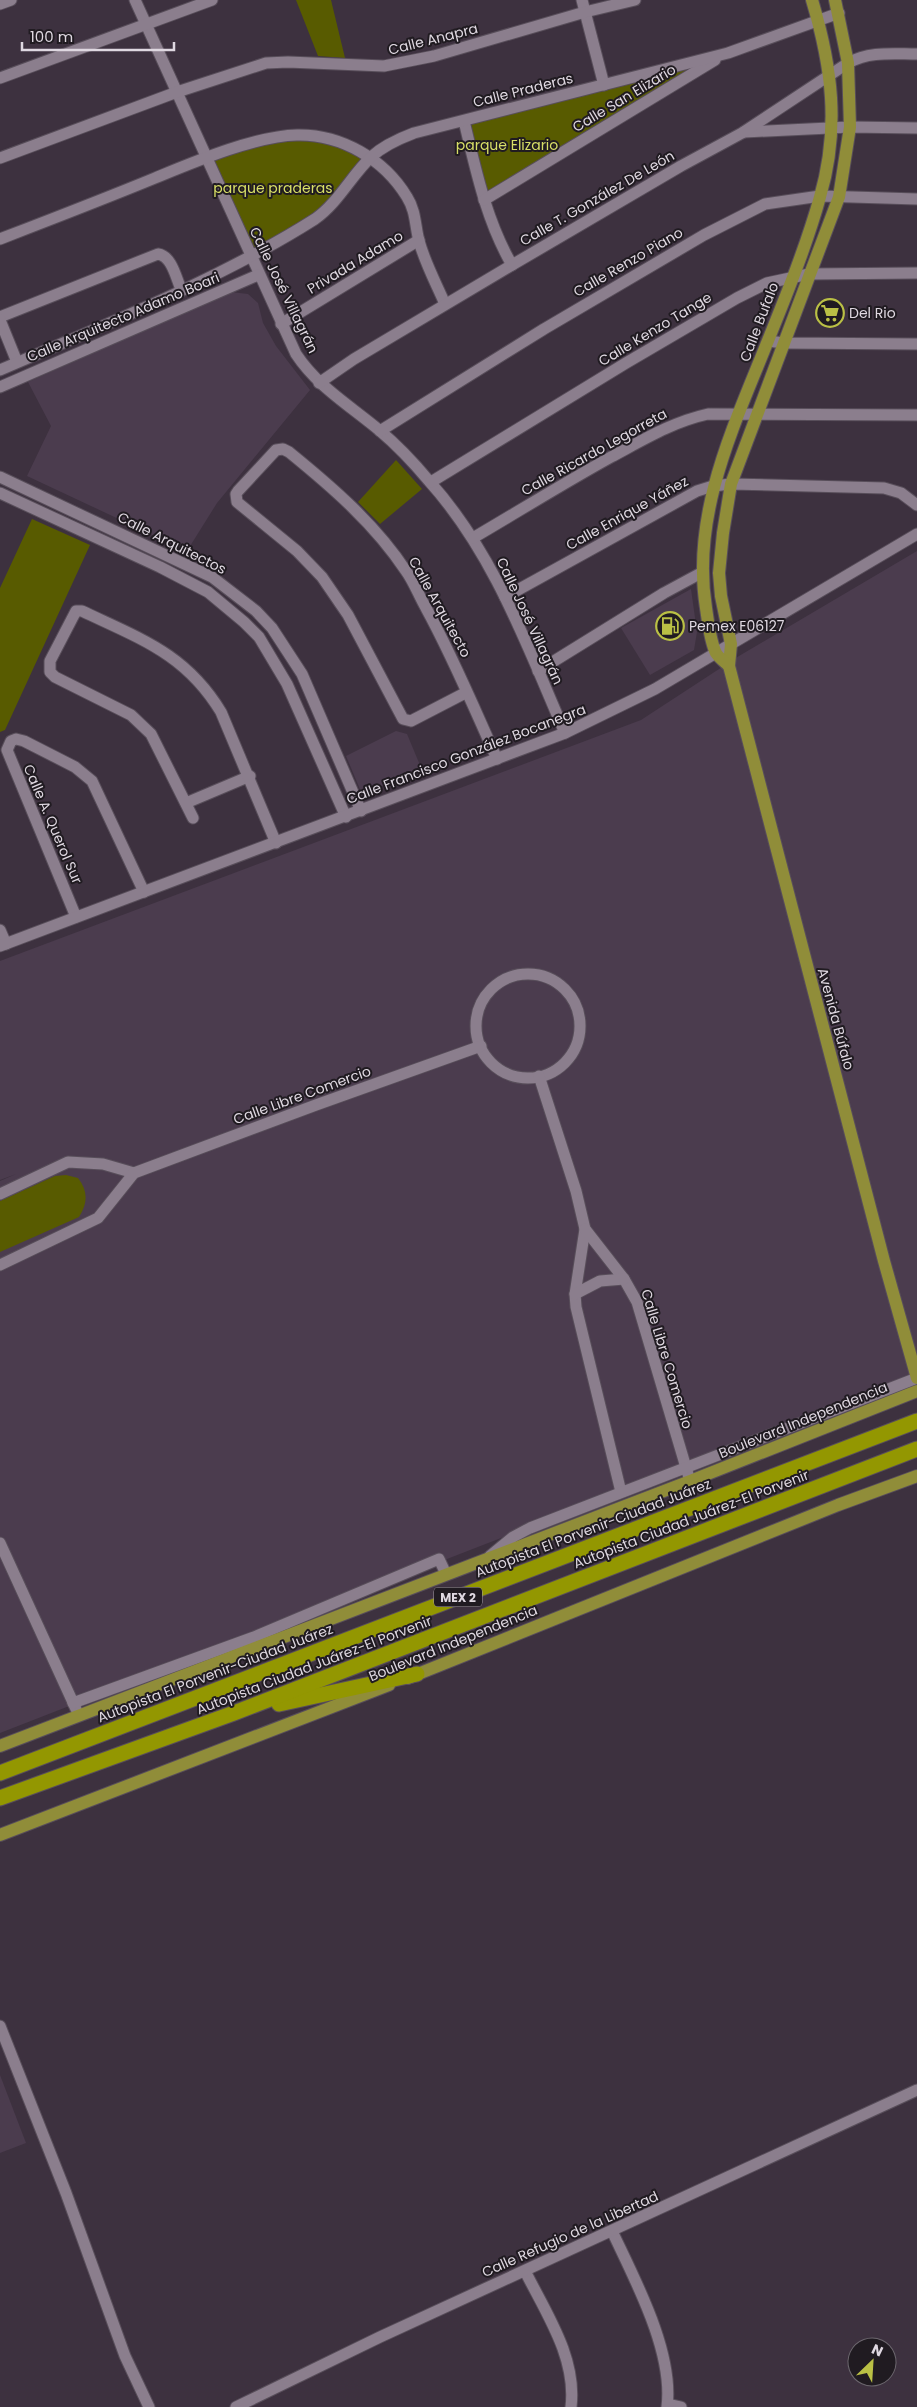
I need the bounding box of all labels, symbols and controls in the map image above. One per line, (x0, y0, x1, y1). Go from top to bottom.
street label: Calle Anapra (386, 18, 480, 60)
scale bar (22, 20, 175, 52)
text: 100 m (30, 26, 73, 47)
street label: Calle San Elizario (568, 59, 680, 137)
street label: Calle Praderas (471, 68, 575, 112)
park label: parque Elizario (456, 135, 558, 155)
street label: Calle T. González De León (516, 145, 678, 251)
park label: parque praderas (213, 178, 333, 198)
street label: Calle Renzo Piano (569, 222, 687, 302)
street label: Calle José Villagrán (245, 224, 323, 356)
street label: Privada Adamo (303, 225, 407, 299)
street label: Calle Arquitecto Adamo Boari (24, 267, 222, 367)
street label: Calle Bufalo (735, 279, 783, 365)
street label: Calle Kenzo Tange (595, 287, 716, 371)
supermarket icon: Del Rio (815, 298, 845, 328)
place label: Del Rio (849, 303, 896, 323)
street label: Calle Ricardo Legorreta (518, 404, 670, 500)
street label: Calle Enrique Yáñez (562, 471, 692, 555)
street label: Calle Arquitectos (114, 507, 230, 579)
street label: Calle Arquitecto (404, 553, 476, 661)
street label: Calle José Villagrán (492, 554, 568, 688)
fuel station icon: Pemex E06127 (655, 611, 685, 641)
place label: Pemex E06127 (689, 616, 785, 636)
street label: Calle Francisco González Bocanegra (343, 699, 589, 809)
street label: Calle A. Querol Sur (19, 761, 87, 887)
street label: Avenida Búfalo (813, 966, 859, 1072)
street label: Calle Libre Comercio (230, 1061, 374, 1129)
street label: Calle Libre Comercio (636, 1287, 698, 1431)
street label: Boulevard Independencia (716, 1377, 890, 1463)
street label: Autopista Ciudad Juárez-El Porvenir (570, 1465, 812, 1573)
street label: Autopista El Porvenir-Ciudad Juárez (472, 1474, 714, 1582)
road number: MEX 2 (434, 1588, 482, 1606)
street label: Boulevard Independencia (366, 1600, 540, 1686)
street label: Autopista Ciudad Juárez-El Porvenir (193, 1611, 435, 1719)
street label: Autopista El Porvenir-Ciudad Juárez (94, 1619, 336, 1727)
street label: Calle Refugio de la Libertad (479, 2186, 661, 2282)
north arrow (847, 2337, 897, 2387)
text: N (868, 2339, 886, 2362)

